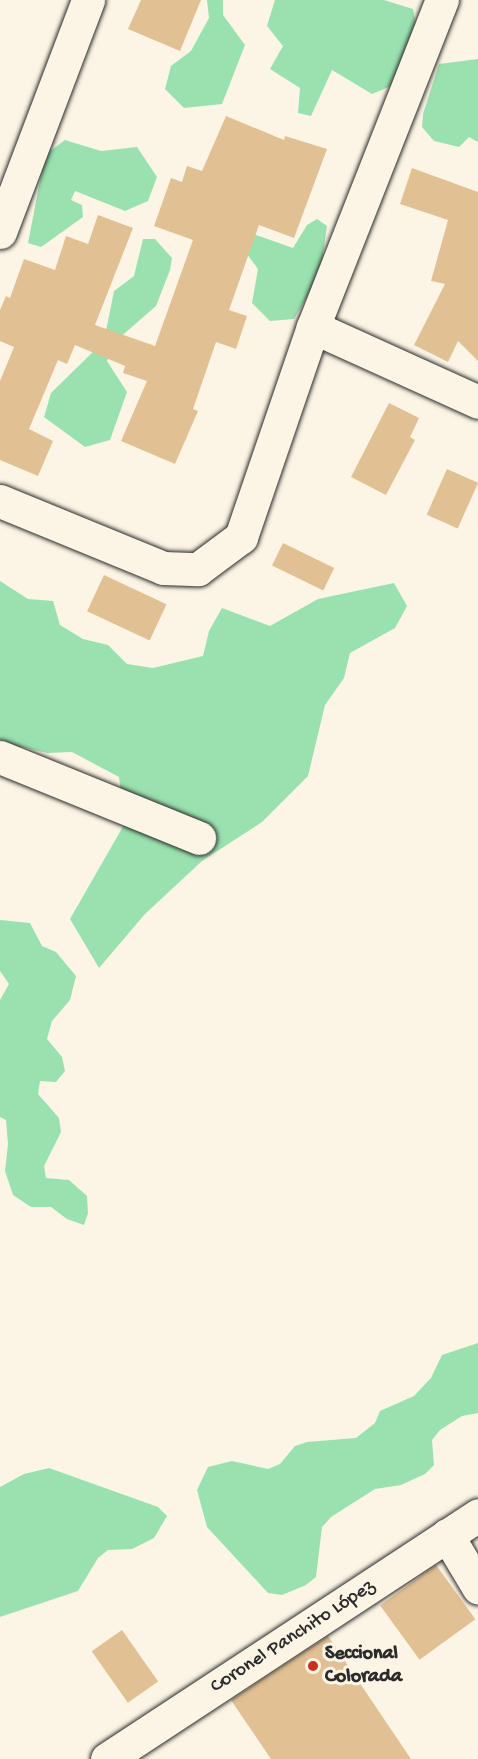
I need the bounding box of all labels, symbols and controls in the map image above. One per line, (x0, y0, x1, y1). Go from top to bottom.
street label: Coronel Panchito López (206, 1575, 380, 1699)
place label: Seccional Colorada (325, 1642, 402, 1689)
marker: Seccional Colorada (306, 1659, 320, 1673)

